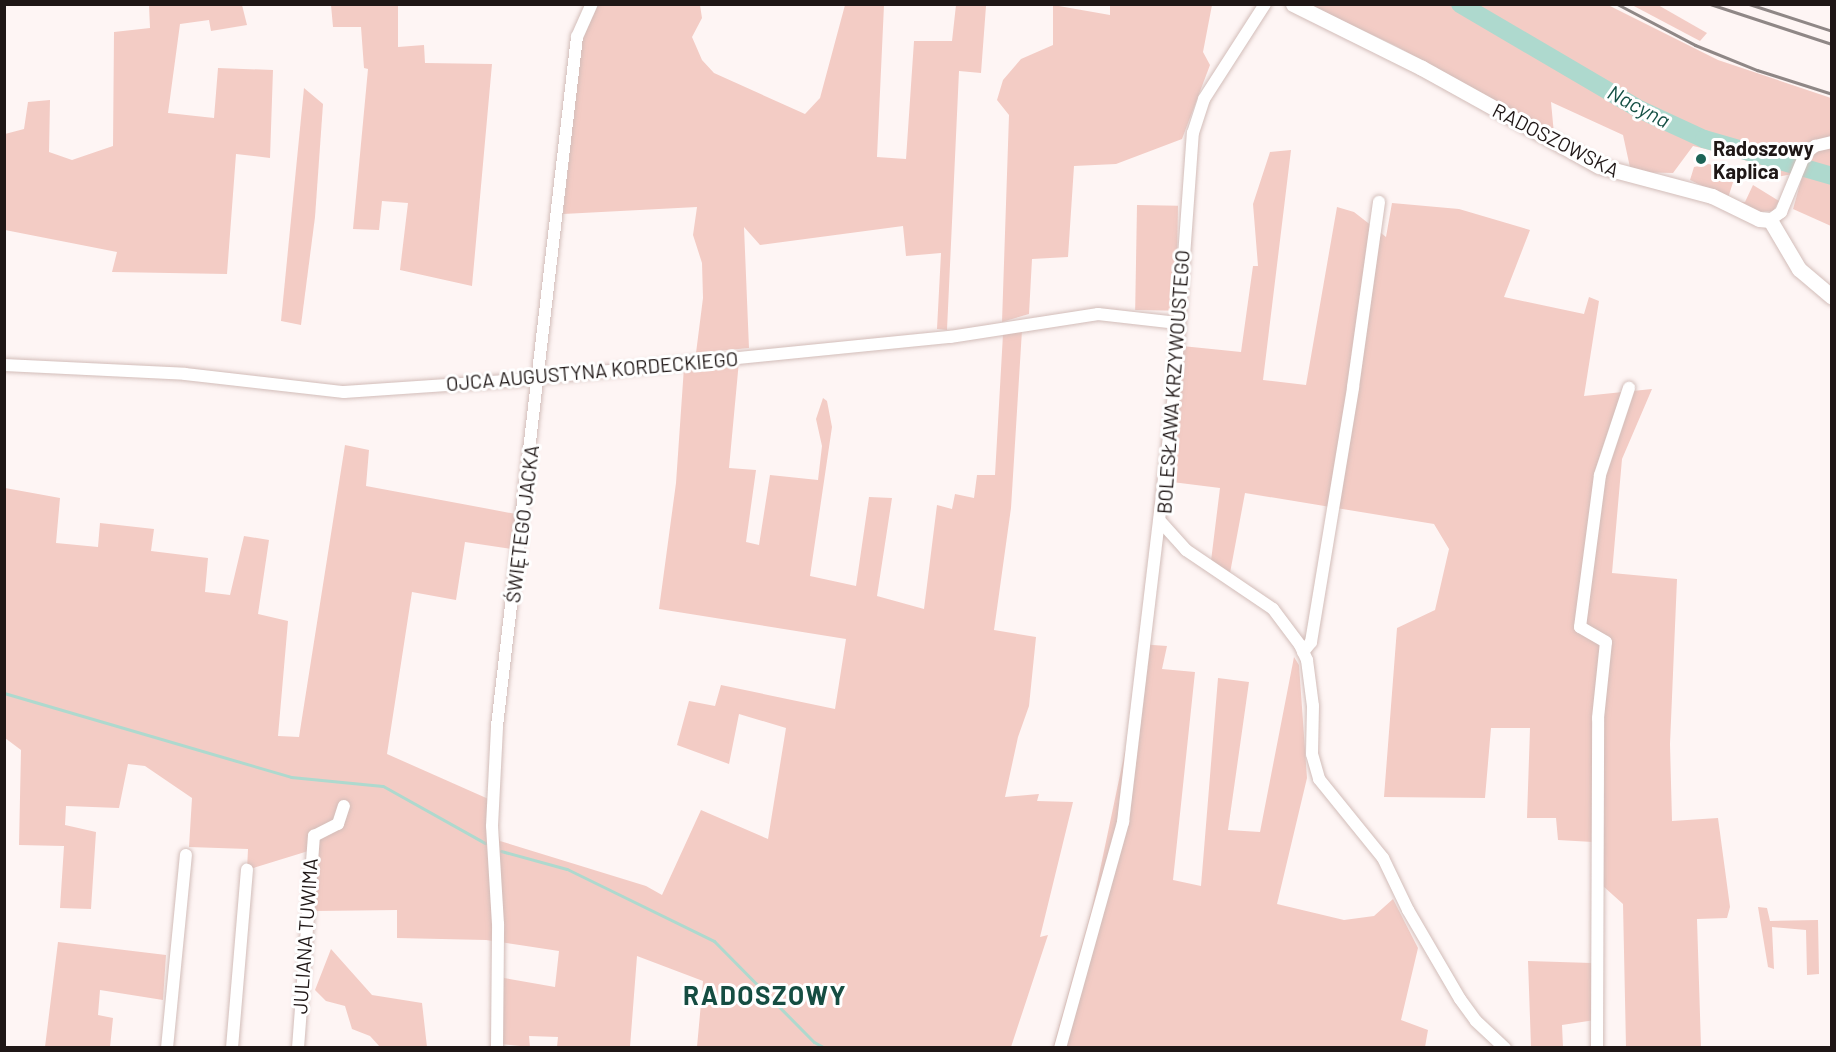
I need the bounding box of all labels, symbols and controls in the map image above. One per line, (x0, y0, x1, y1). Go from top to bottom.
water label: Nacyna (1604, 79, 1674, 133)
street label: RADOSZOWSKA (1489, 98, 1623, 182)
place label: Radoszowy Kaplica (1713, 136, 1814, 183)
marker: Radoszowy Kaplica (1694, 152, 1708, 166)
street label: BOLESŁAWA KRZYWOUSTEGO (1152, 249, 1194, 515)
street label: OJCA AUGUSTYNA KORDECKIEGO (445, 346, 739, 396)
street label: ŚWIĘTEGO JACKA (500, 444, 544, 604)
street label: JULIANA TUWIMA (288, 857, 322, 1015)
district label: RADOSZOWY (683, 979, 847, 1011)

